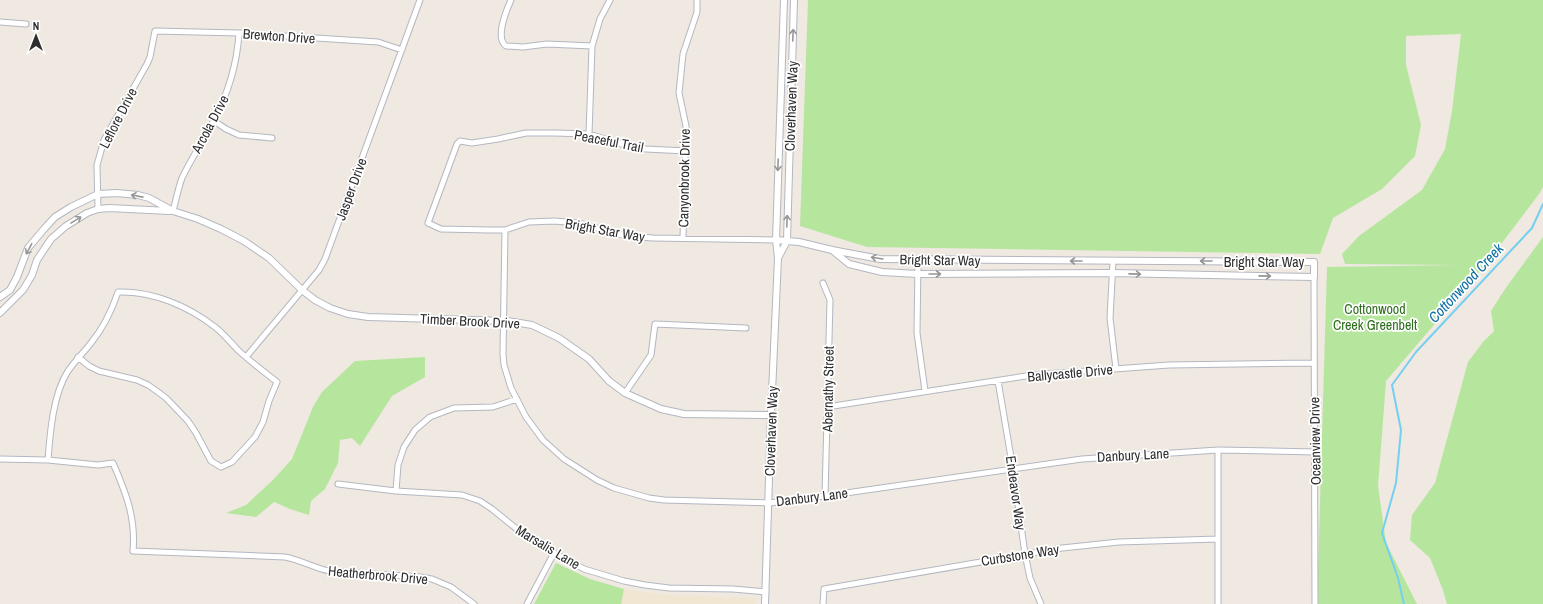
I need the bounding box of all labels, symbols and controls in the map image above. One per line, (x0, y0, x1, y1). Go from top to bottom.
north arrow (16, 16, 56, 56)
text: N (33, 19, 39, 33)
street label: Brewton Drive (242, 24, 316, 48)
one-way arrow (790, 29, 797, 42)
street label: Cloverhaven Way (780, 60, 802, 151)
street label: Leflore Drive (95, 85, 141, 151)
street label: Arcola Drive (187, 92, 233, 157)
street label: Peaceful Trail (573, 125, 645, 157)
street label: Canyonbrook Drive (674, 128, 694, 228)
street label: Jasper Drive (331, 155, 371, 223)
one-way arrow (774, 158, 782, 171)
one-way arrow (131, 191, 144, 199)
street label: Bright Star Way (564, 214, 647, 246)
one-way arrow (70, 215, 82, 223)
one-way arrow (783, 215, 791, 228)
water label: Cottonwood Creek (1423, 238, 1509, 327)
one-way arrow (25, 243, 32, 255)
street label: Bright Star Way (900, 250, 981, 270)
street label: Bright Star Way (1224, 253, 1305, 271)
one-way arrow (870, 254, 883, 262)
one-way arrow (1070, 257, 1083, 265)
one-way arrow (1200, 257, 1213, 265)
one-way arrow (928, 270, 941, 278)
one-way arrow (1128, 270, 1141, 277)
one-way arrow (1258, 272, 1271, 280)
park label: Cottonwood Creek Greenbelt (1333, 300, 1417, 334)
street label: Timber Brook Drive (420, 309, 520, 333)
street label: Abernathy Street (818, 346, 838, 433)
street label: Ballycastle Drive (1027, 360, 1113, 386)
street label: Cloverhaven Way (760, 385, 782, 476)
street label: Oceanview Drive (1305, 397, 1325, 485)
street label: Danbury Lane (1097, 444, 1169, 466)
street label: Endeavor Way (1002, 455, 1030, 532)
street label: Danbury Lane (775, 484, 849, 510)
street label: Marsalis Lane (512, 521, 584, 573)
street label: Curbstone Way (980, 540, 1061, 570)
street label: Heatherbrook Drive (327, 562, 429, 588)

